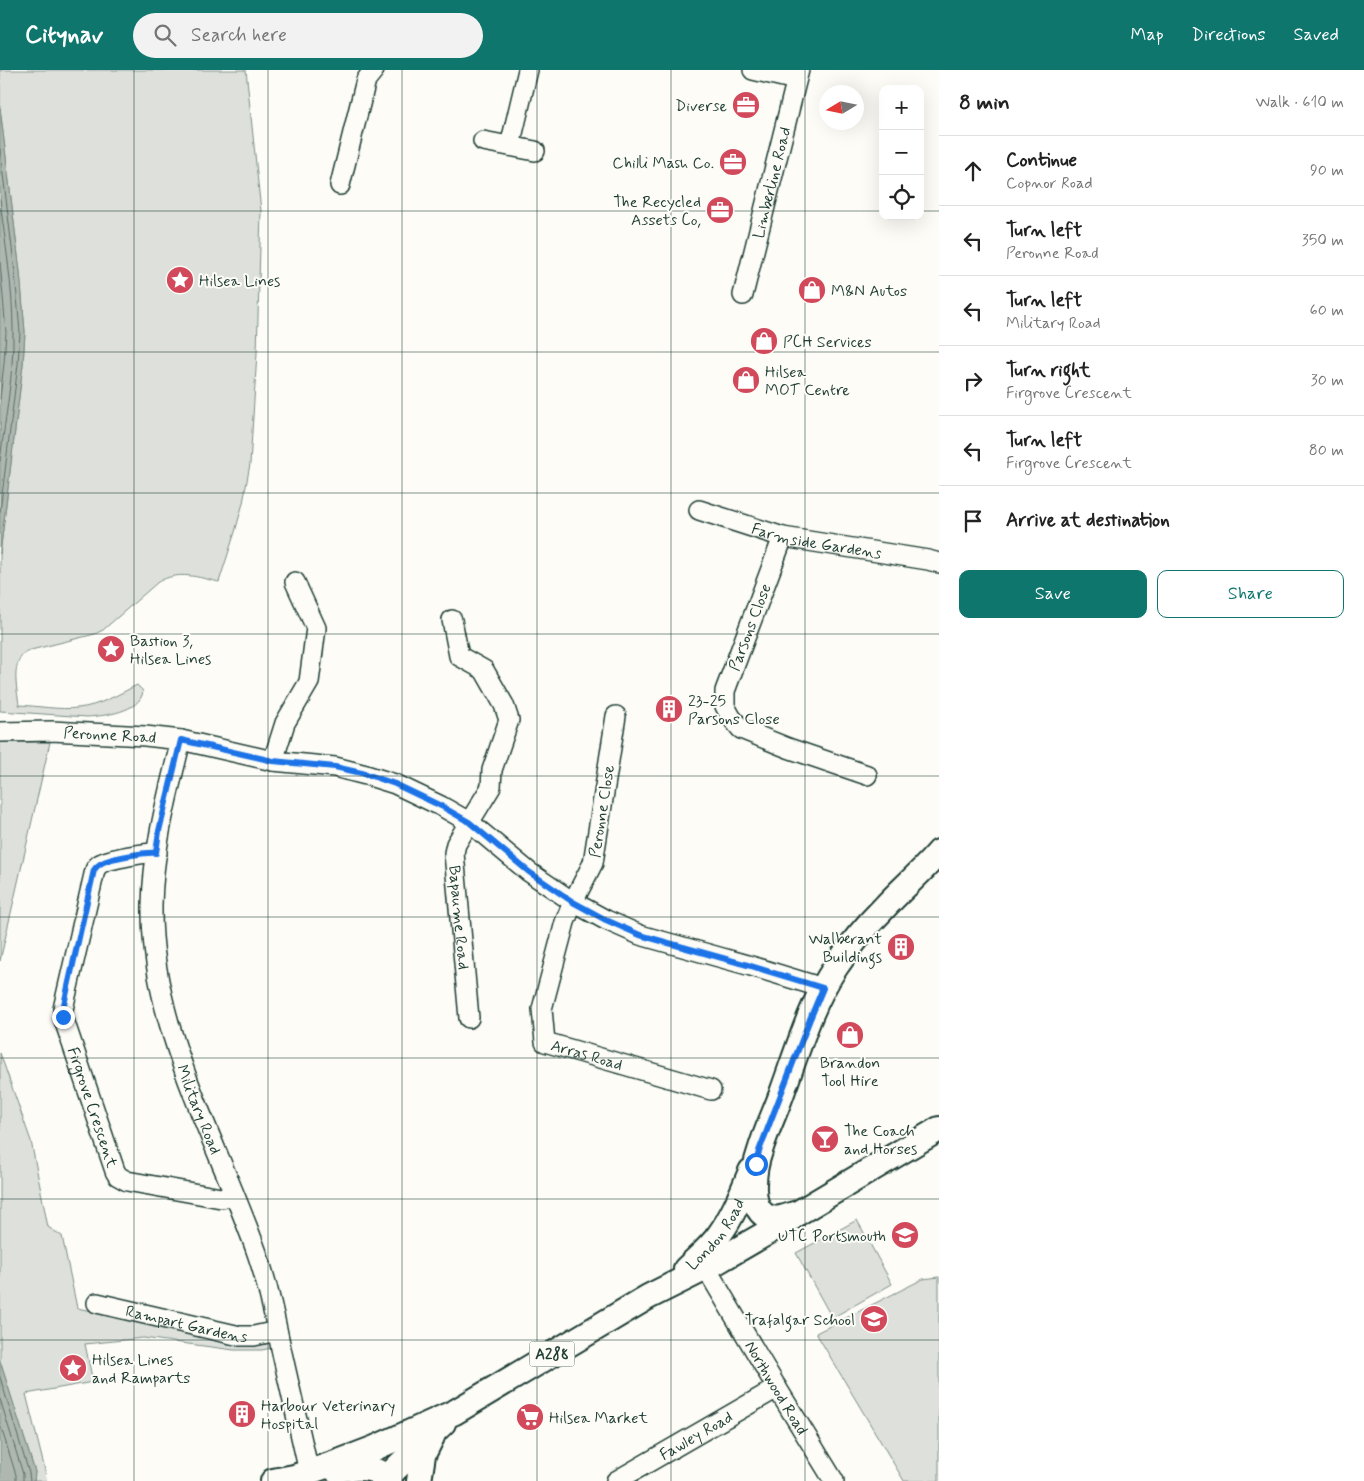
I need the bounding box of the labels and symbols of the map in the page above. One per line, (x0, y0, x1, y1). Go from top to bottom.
north arrow (819, 85, 864, 130)
office icon: Diverse (731, 90, 761, 120)
place label: Diverse (675, 96, 727, 117)
street label: Limberline Road (749, 125, 796, 241)
office icon: Chilli Mash Co. (718, 147, 748, 177)
place label: Chilli Mash Co. (612, 153, 714, 174)
place label: The Recycled Assets Co, (613, 192, 701, 231)
office icon: The Recycled Assets Co, (705, 195, 735, 225)
place icon: Hilsea Lines (165, 265, 195, 295)
place label: Hilsea Lines (199, 271, 280, 292)
shop icon: M&N Autos (797, 275, 827, 305)
place label: M&N Autos (831, 281, 907, 302)
shop icon: PCH Services (749, 326, 779, 356)
place label: PCH Services (783, 332, 872, 353)
place label: Hilsea MOT Centre (765, 362, 850, 401)
shop icon: Hilsea MOT Centre (731, 365, 761, 395)
street label: Farmside Gardens (749, 519, 883, 564)
street label: Parsons Close (724, 581, 777, 674)
place label: Bastion 3, Hilsea Lines (130, 631, 211, 670)
place icon: Bastion 3, Hilsea Lines (96, 634, 126, 664)
place label: 23-25 Parsons Close (688, 691, 780, 730)
building icon: 23-25 Parsons Close (654, 694, 684, 724)
street label: Peronne Road (63, 723, 157, 749)
street label: Peronne Close (585, 763, 620, 859)
street label: Bapaume Road (443, 864, 474, 971)
place label: Walberant Buildings (809, 929, 882, 969)
building icon: Walberant Buildings (886, 932, 916, 962)
route end (52, 1006, 75, 1029)
shop icon: Brandon Tool Hire (835, 1020, 865, 1050)
street label: Arras Road (548, 1035, 625, 1076)
street label: Firgrove Crescent (62, 1044, 122, 1171)
place label: Brandon Tool Hire (820, 1053, 880, 1092)
street label: Military Road (171, 1062, 226, 1158)
place label: The Coach and Horses (844, 1121, 917, 1160)
bar icon: The Coach and Horses (810, 1124, 840, 1154)
route start (745, 1153, 768, 1176)
street label: London Road (682, 1195, 750, 1275)
school or university icon: UTC Portsmouth (890, 1220, 920, 1250)
place label: UTC Portsmouth (778, 1226, 886, 1247)
street label: Rampart Gardens (123, 1301, 247, 1348)
school or university icon: Trafalgar School (859, 1304, 889, 1334)
place label: Trafalgar School (745, 1310, 855, 1332)
street label: Northwood Road (739, 1337, 812, 1439)
road number: A288 (530, 1342, 574, 1366)
place label: Hilsea Lines and Ramparts (92, 1350, 190, 1389)
place icon: Hilsea Lines and Ramparts (58, 1353, 88, 1383)
place label: Harbour Veterinary Hospital (261, 1396, 395, 1435)
building icon: Harbour Veterinary Hospital (227, 1399, 257, 1429)
supermarket icon: Hilsea Market (515, 1402, 545, 1432)
street label: Fawley Road (656, 1407, 737, 1466)
place label: Hilsea Market (549, 1408, 648, 1429)

